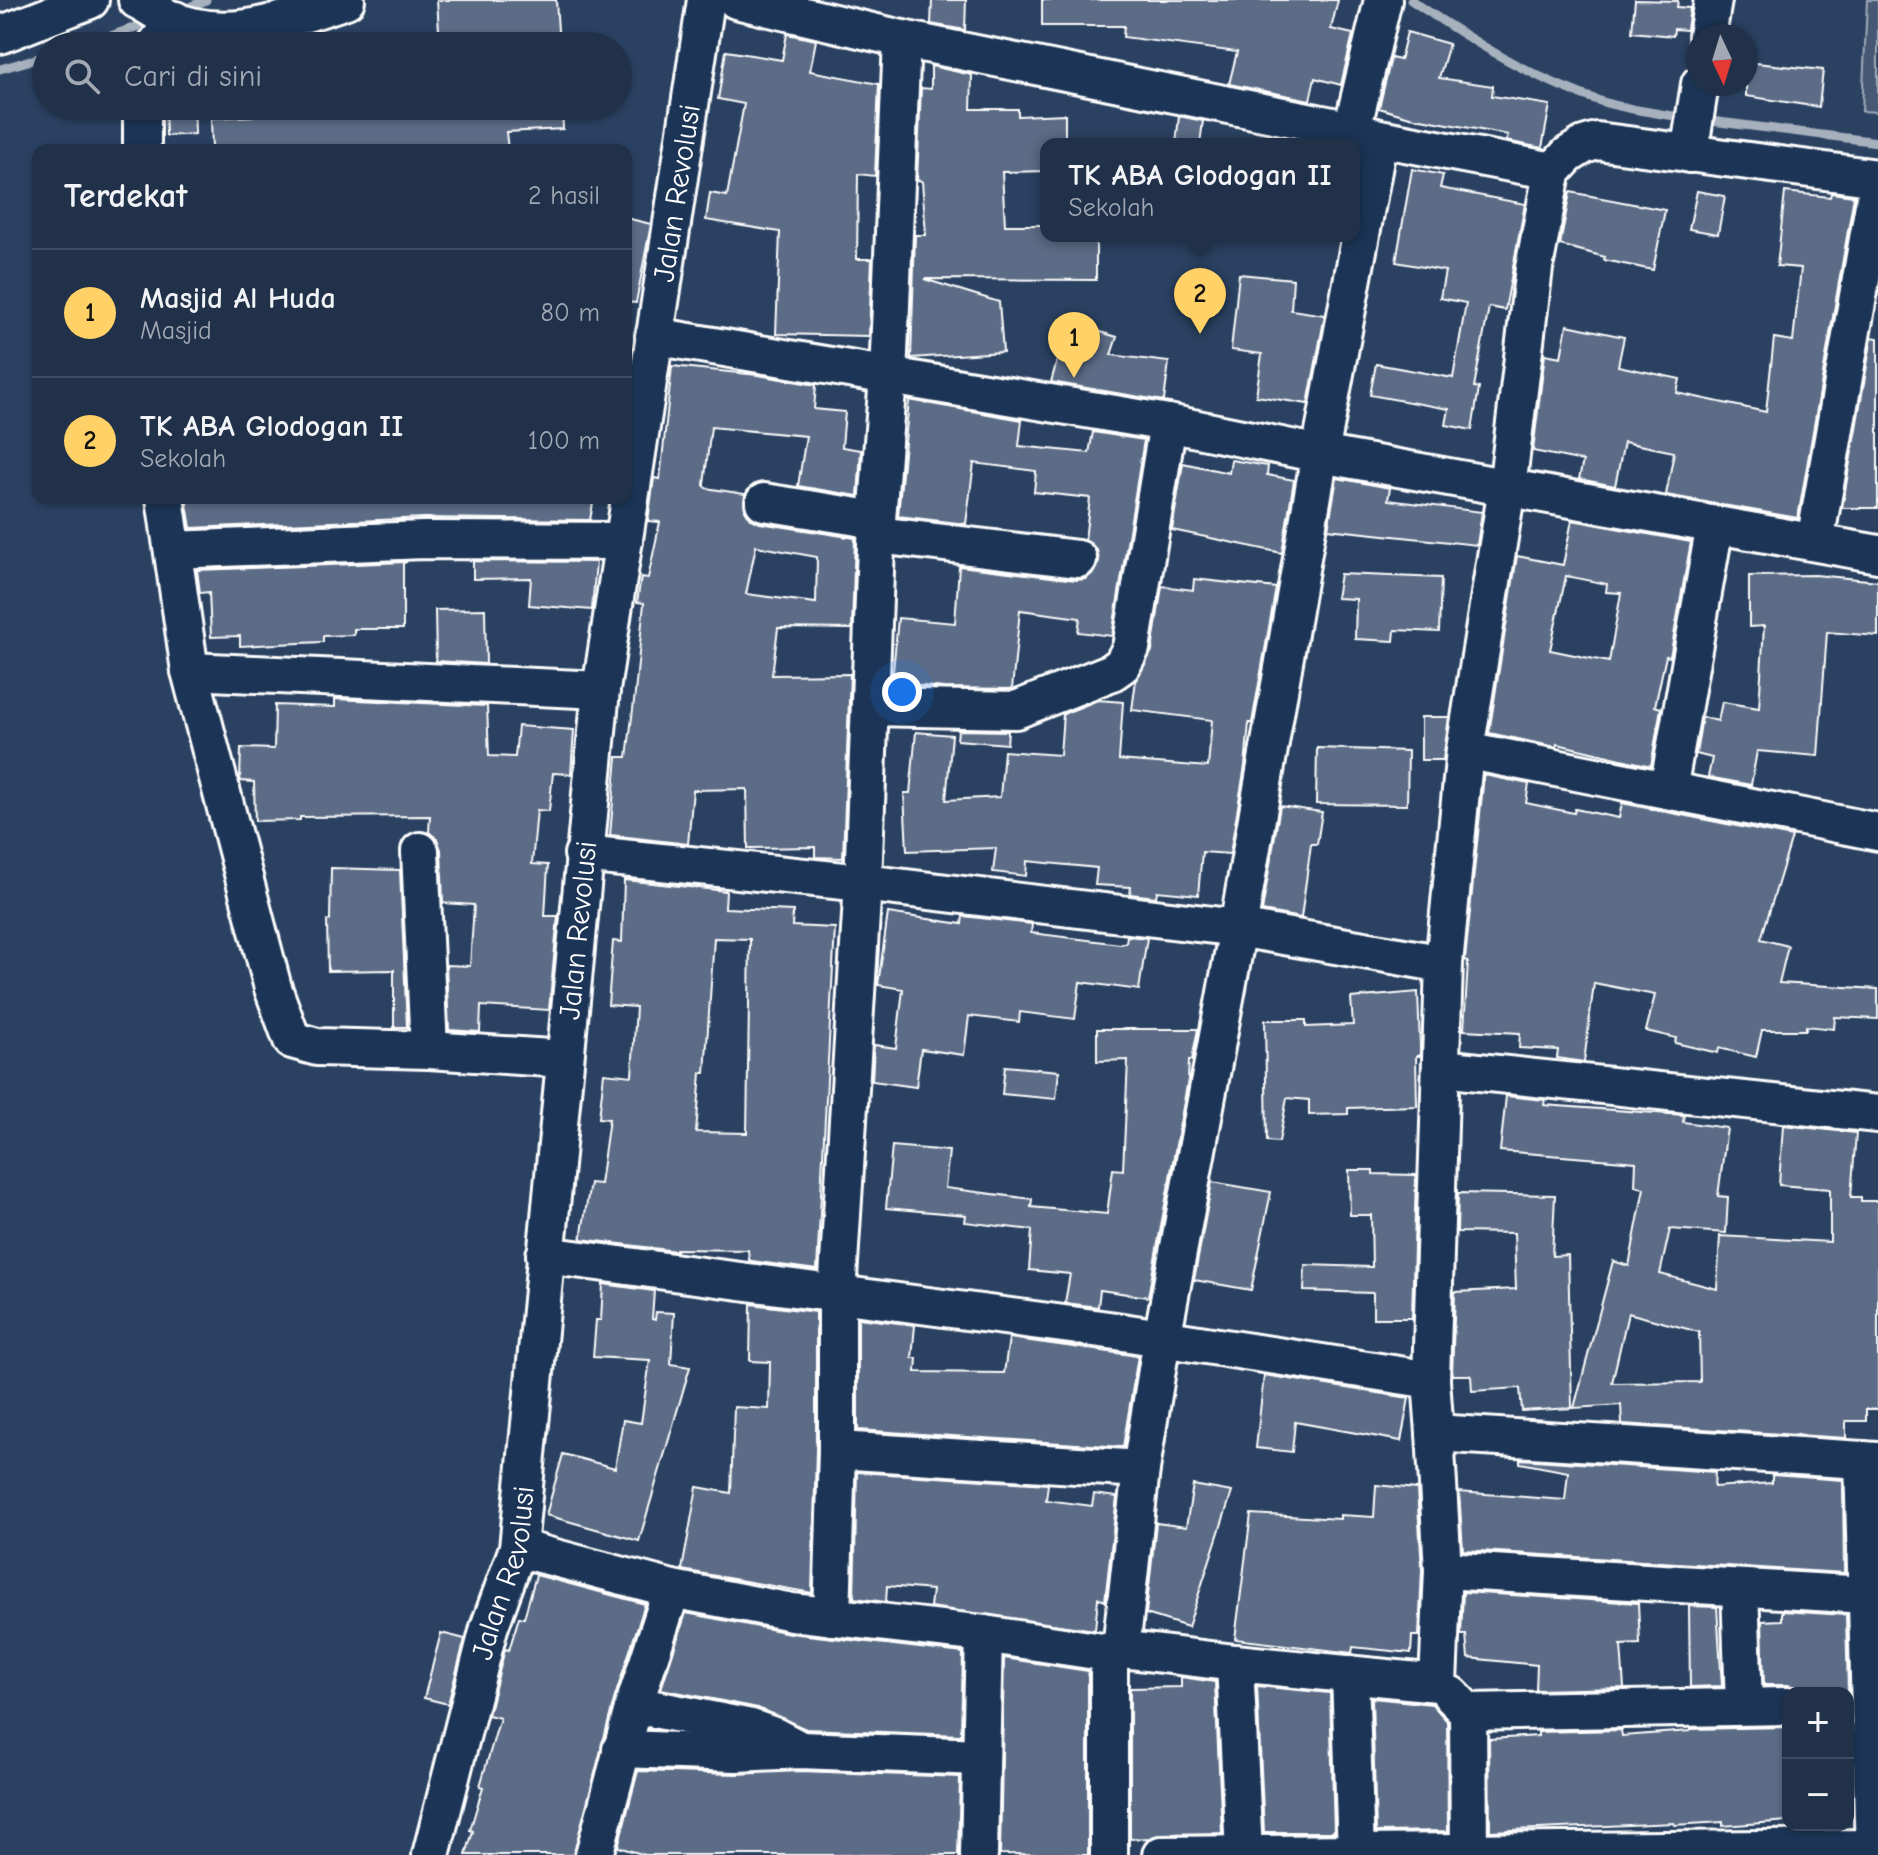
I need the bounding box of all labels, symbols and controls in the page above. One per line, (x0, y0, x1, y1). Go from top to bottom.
north arrow (1686, 24, 1758, 96)
search box (32, 32, 632, 120)
icon: search (60, 54, 104, 98)
text: Cari di sini (124, 59, 262, 94)
street label: Jalan Revolusi (646, 102, 707, 284)
popup (1040, 138, 1360, 242)
text: TK ABA Glodogan II (1068, 158, 1332, 193)
text: Terdekat (64, 176, 187, 216)
text: 2 hasil (528, 181, 600, 211)
text: Sekolah (1068, 193, 1155, 223)
pin: 2 (1174, 268, 1226, 334)
text: Masjid Al Huda (140, 281, 336, 316)
text: 1 (85, 298, 95, 328)
text: 80 m (541, 298, 600, 328)
pin: 1 (1048, 312, 1100, 378)
text: Masjid (140, 316, 212, 346)
text: TK ABA Glodogan II (140, 409, 403, 444)
text: 2 (84, 426, 96, 456)
text: 100 m (528, 426, 600, 456)
text: Sekolah (140, 444, 226, 474)
your location (882, 672, 922, 712)
street label: Jalan Revolusi (552, 839, 604, 1021)
street label: Jalan Revolusi (464, 1484, 541, 1663)
map controls (1782, 1687, 1854, 1831)
button: + (1782, 1687, 1854, 1759)
button: − (1782, 1759, 1854, 1831)

